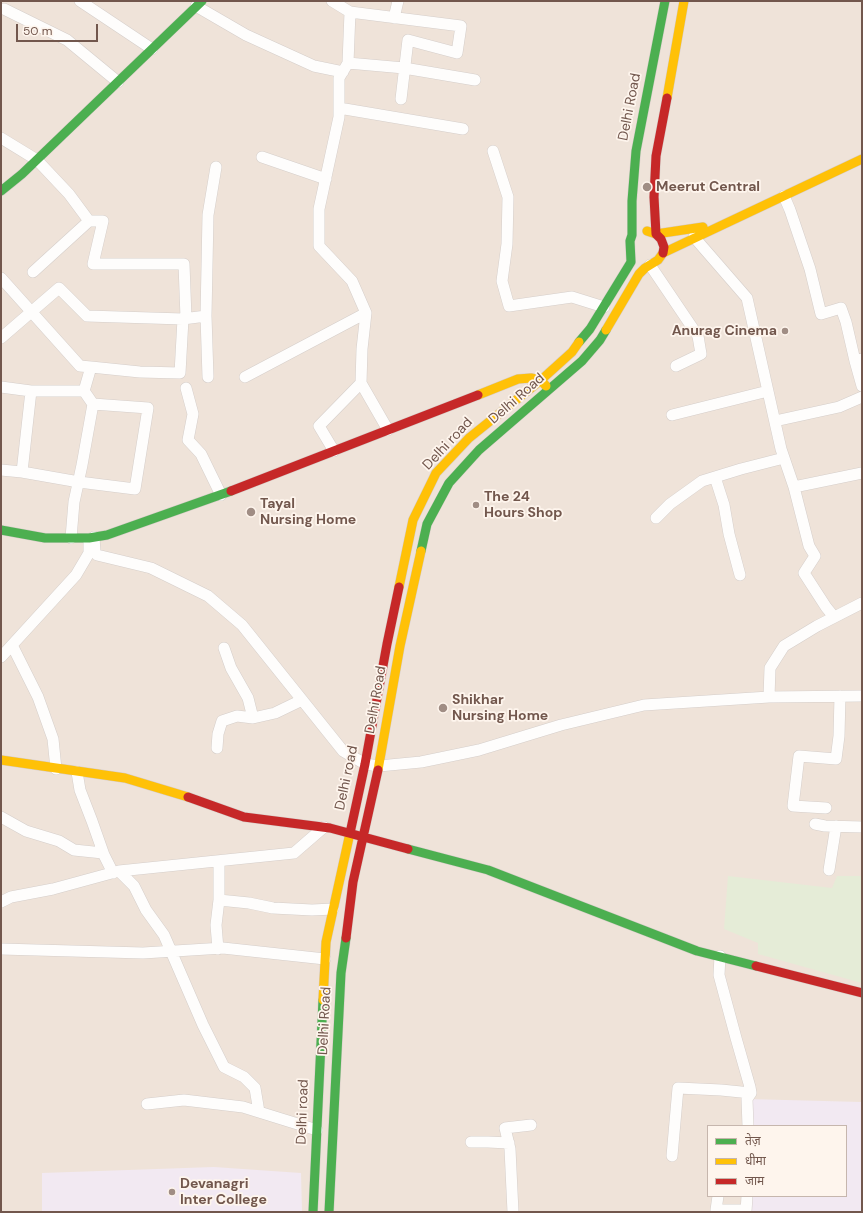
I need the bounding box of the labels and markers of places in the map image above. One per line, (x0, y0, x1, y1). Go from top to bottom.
place label: Meerut Central (656, 179, 760, 195)
marker: Meerut Central (641, 181, 653, 193)
place label: Anurag Cinema (672, 323, 777, 339)
marker: Anurag Cinema (780, 326, 790, 336)
place label: The 24 Hours Shop (484, 489, 562, 522)
place label: Tayal Nursing Home (260, 496, 356, 528)
marker: The 24 Hours Shop (471, 500, 481, 510)
marker: Tayal Nursing Home (245, 506, 257, 518)
place label: Shikhar Nursing Home (452, 692, 548, 724)
marker: Shikhar Nursing Home (437, 702, 449, 714)
place label: Devanagri Inter College (180, 1176, 267, 1208)
marker: Devanagri Inter College (167, 1187, 177, 1197)

